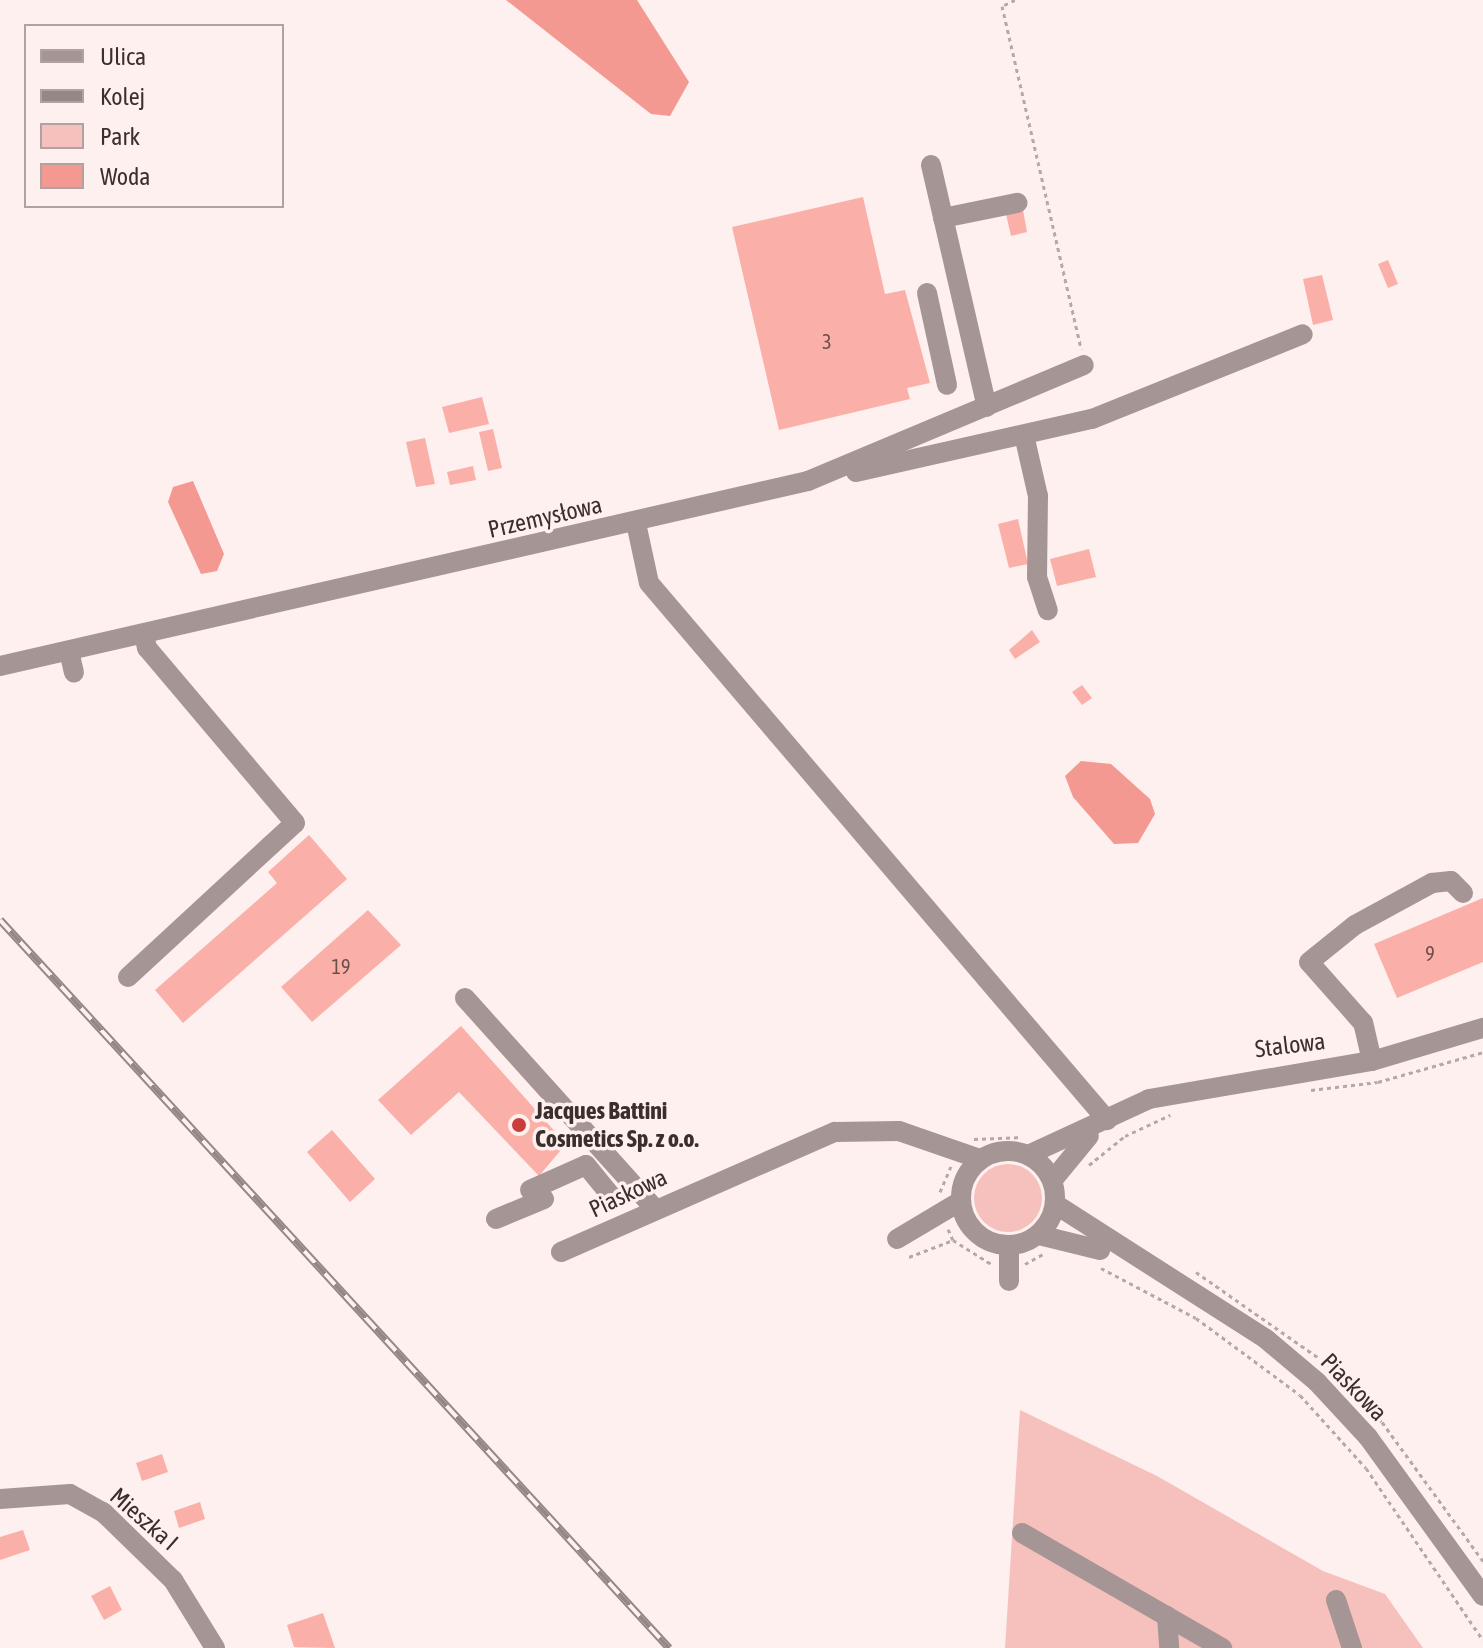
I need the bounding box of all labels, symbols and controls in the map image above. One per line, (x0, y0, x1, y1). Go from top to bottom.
legend (24, 24, 284, 208)
text: Ulica (100, 43, 146, 70)
text: Kolej (100, 83, 145, 110)
text: Park (100, 123, 140, 150)
text: Woda (100, 163, 151, 190)
house number: 3 (822, 329, 832, 353)
street label: Przemysłowa (485, 490, 605, 544)
house number: 9 (1425, 941, 1435, 965)
house number: 19 (332, 954, 350, 978)
street label: Stalowa (1253, 1026, 1327, 1064)
place label: Jacques Battini Cosmetics Sp. z o.o. (535, 1097, 699, 1153)
marker: Jacques Battini Cosmetics Sp. z o.o. (510, 1116, 528, 1134)
street label: Piaskowa (584, 1162, 672, 1224)
street label: Piaskowa (1315, 1347, 1393, 1427)
street label: Mieszka I (104, 1482, 184, 1556)

